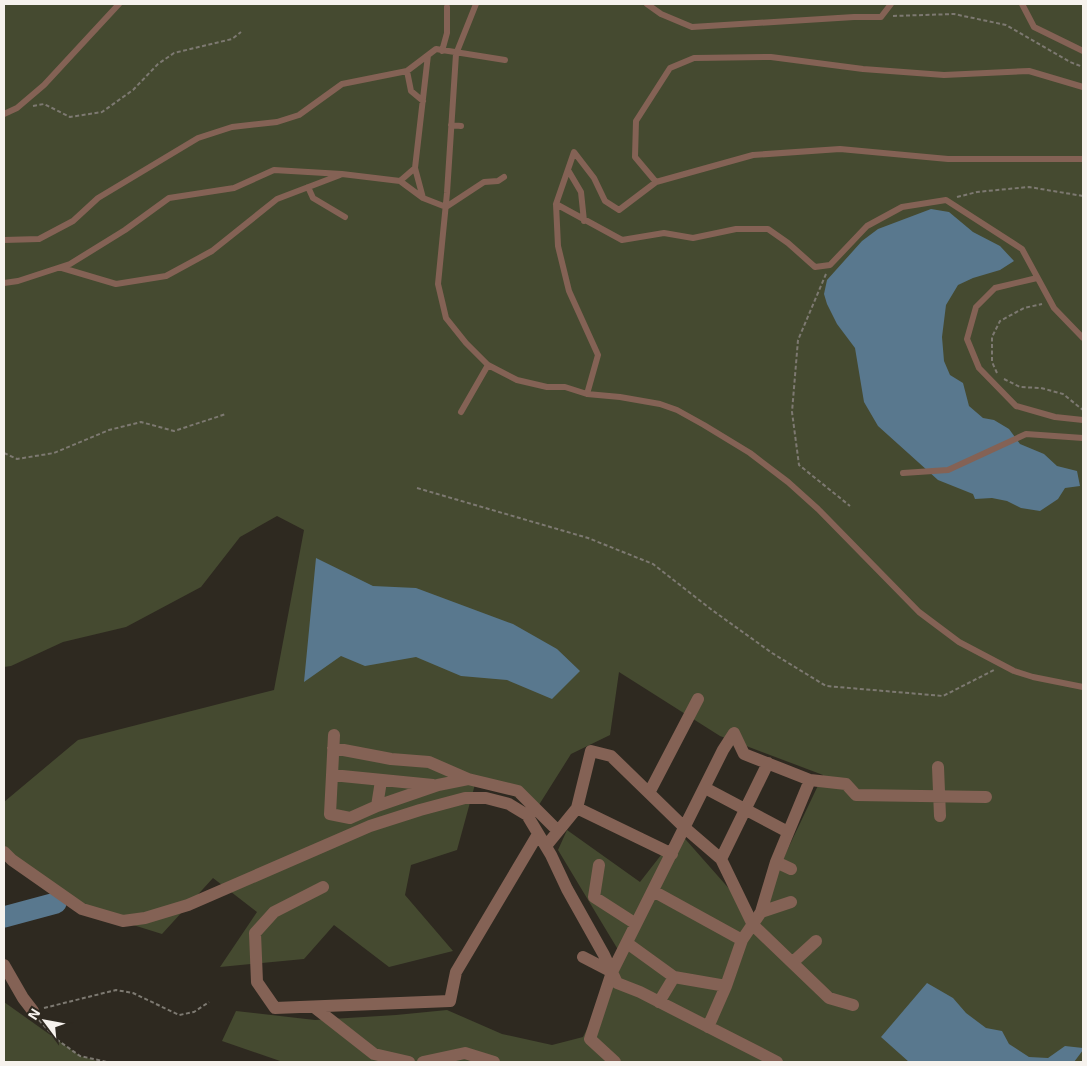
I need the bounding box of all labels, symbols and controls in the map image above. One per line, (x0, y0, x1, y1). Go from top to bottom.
north arrow (20, 996, 70, 1046)
text: N (24, 1005, 43, 1023)

